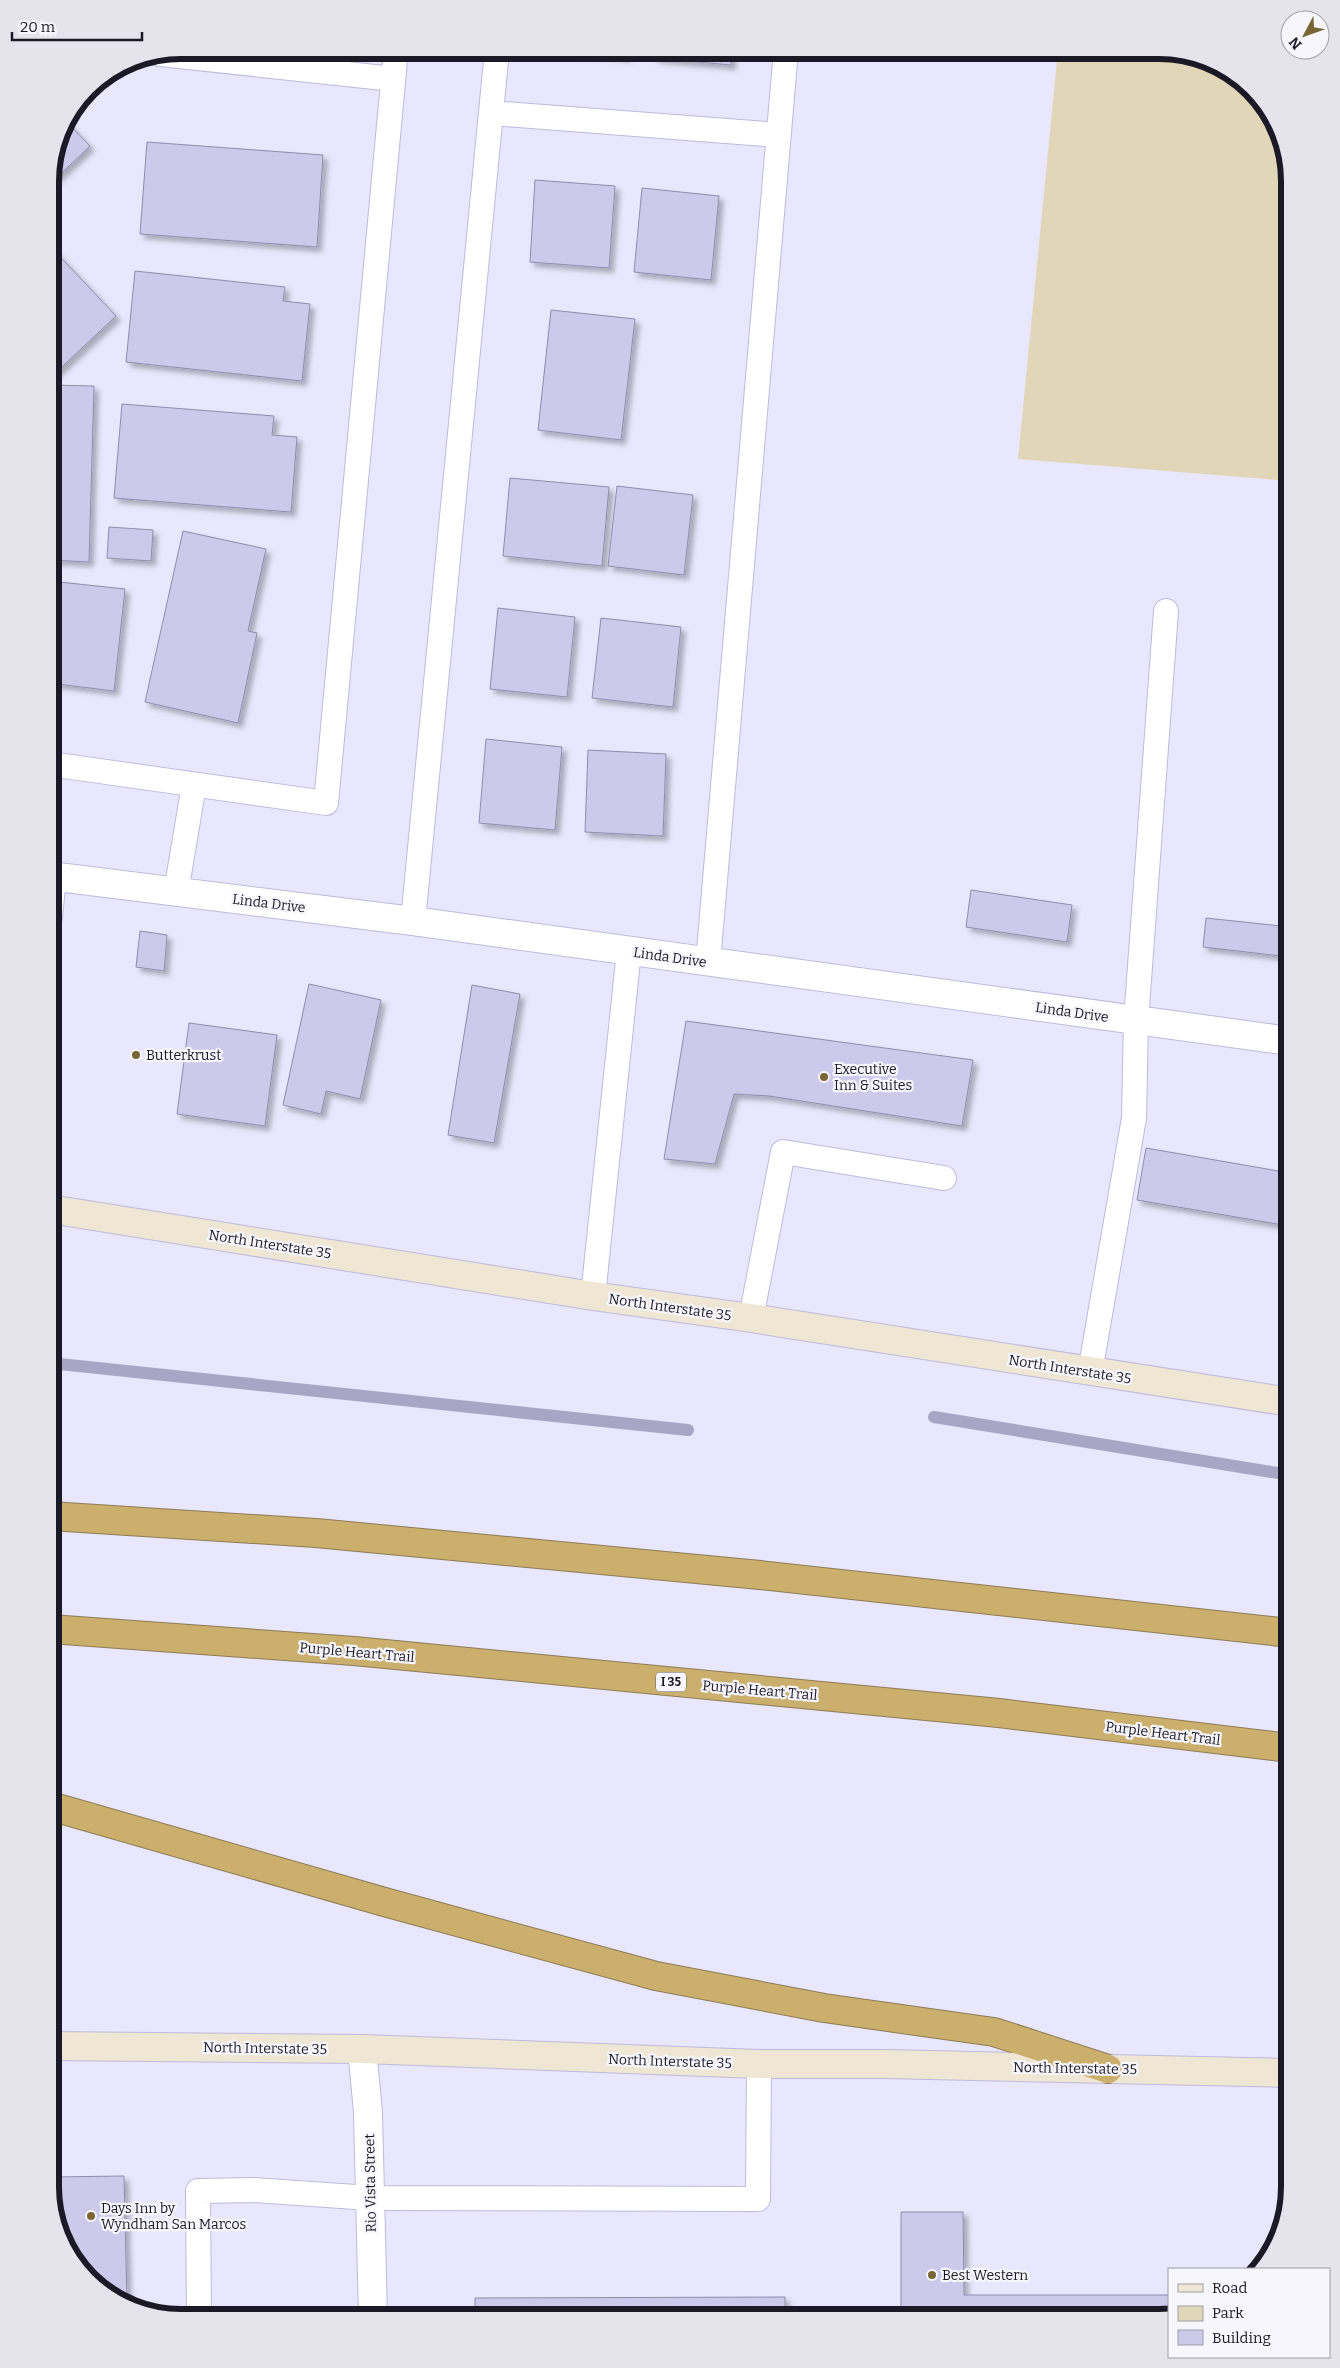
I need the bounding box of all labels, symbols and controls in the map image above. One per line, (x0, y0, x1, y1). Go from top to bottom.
scale bar (12, 10, 142, 42)
north arrow (1280, 10, 1330, 60)
text: 20 m (20, 18, 56, 36)
text: N (1285, 33, 1306, 53)
street label: Linda Drive (231, 891, 307, 916)
street label: Linda Drive (632, 944, 708, 971)
street label: Linda Drive (1034, 999, 1110, 1026)
place label: Butterkrust (146, 1047, 221, 1064)
marker: Butterkrust (130, 1049, 142, 1061)
place label: Executive Inn & Suites (834, 1061, 912, 1094)
marker: Executive Inn & Suites (818, 1071, 830, 1083)
street label: North Interstate 35 (207, 1226, 332, 1263)
street label: North Interstate 35 (607, 1290, 732, 1325)
street label: North Interstate 35 (1007, 1351, 1132, 1388)
street label: Purple Heart Trail (299, 1639, 415, 1666)
road number: I 35 (656, 1672, 686, 1691)
street label: Purple Heart Trail (702, 1677, 818, 1704)
street label: Purple Heart Trail (1105, 1718, 1221, 1749)
street label: North Interstate 35 (203, 2039, 327, 2058)
street label: North Interstate 35 (608, 2051, 732, 2072)
street label: North Interstate 35 (1013, 2059, 1137, 2078)
street label: Rio Vista Street (361, 2133, 380, 2233)
place label: Days Inn by Wyndham San Marcos (101, 2200, 246, 2233)
marker: Days Inn by Wyndham San Marcos (85, 2210, 97, 2222)
place label: Best Western (942, 2267, 1028, 2284)
legend (1168, 2268, 1330, 2358)
marker: Best Western (926, 2269, 938, 2281)
text: Road (1212, 2279, 1247, 2297)
text: Park (1212, 2304, 1244, 2322)
text: Building (1212, 2329, 1271, 2347)

